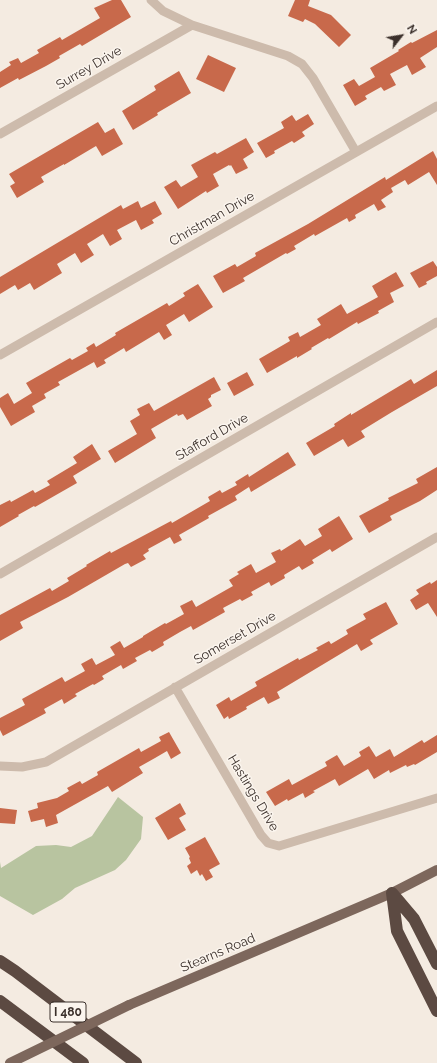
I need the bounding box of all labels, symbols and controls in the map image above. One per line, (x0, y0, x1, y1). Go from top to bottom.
north arrow (381, 16, 421, 56)
text: N (404, 23, 419, 37)
street label: Surrey Drive (53, 43, 125, 93)
street label: Christman Drive (167, 188, 257, 250)
street label: Stafford Drive (173, 410, 251, 464)
street label: Somerset Drive (191, 608, 279, 668)
street label: Hastings Drive (224, 752, 282, 834)
street label: Stearns Road (178, 930, 258, 976)
road number: I 480 (50, 1002, 86, 1022)

